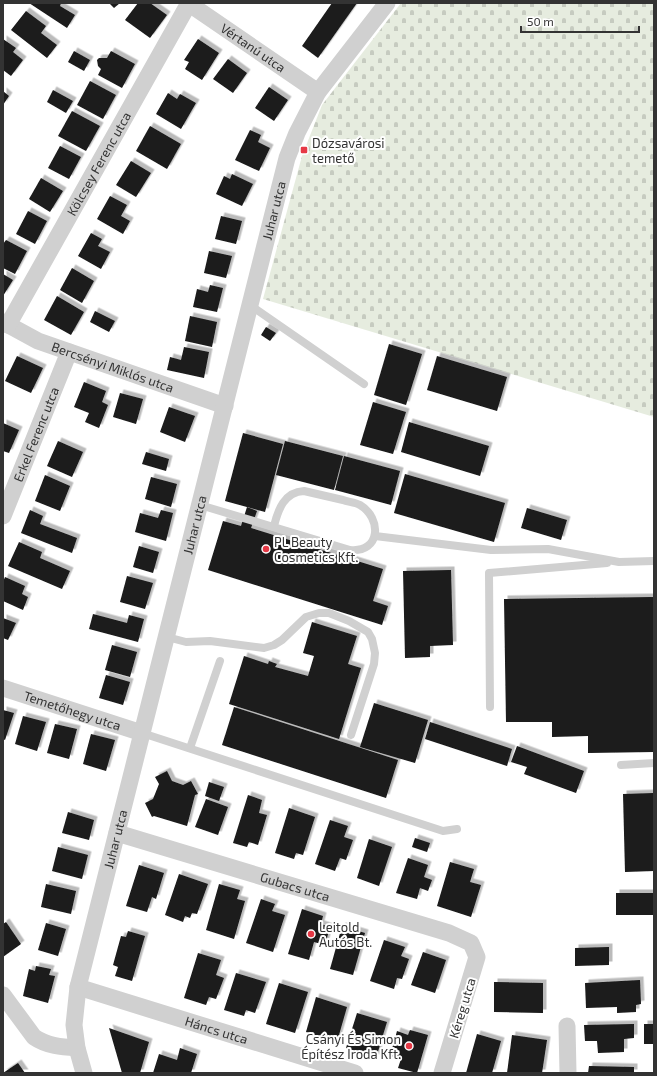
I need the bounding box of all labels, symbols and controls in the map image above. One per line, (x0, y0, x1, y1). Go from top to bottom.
scale bar (521, 8, 639, 34)
text: 50 m (527, 14, 554, 28)
street label: Vértanú utca (218, 20, 289, 76)
street label: Kölcsey Ferenc utca (63, 109, 134, 219)
place label: Dózsavárosi temető (312, 135, 385, 166)
marker: Dózsavárosi temető (299, 145, 309, 155)
street label: Juhar utca (259, 179, 289, 242)
street label: Bercsényi Miklós utca (49, 338, 176, 396)
street label: Erkel Ferenc utca (10, 385, 62, 484)
street label: Juhar utca (179, 494, 210, 556)
place label: PL Beauty Cosmetics Kft. (274, 534, 358, 565)
marker: PL Beauty Cosmetics Kft. (261, 544, 271, 554)
street label: Temetőhegy utca (22, 687, 123, 734)
street label: Juhar utca (100, 808, 130, 870)
street label: Gubacs utca (258, 869, 332, 905)
place label: Leitold Autós Bt. (319, 919, 372, 950)
marker: Leitold Autós Bt. (306, 929, 316, 939)
street label: Kéreg utca (445, 976, 479, 1040)
street label: Háncs utca (183, 1013, 250, 1047)
place label: Csányi És Simon Építész Iroda Kft. (301, 1030, 401, 1062)
marker: Csányi És Simon Építész Iroda Kft. (404, 1041, 414, 1051)

